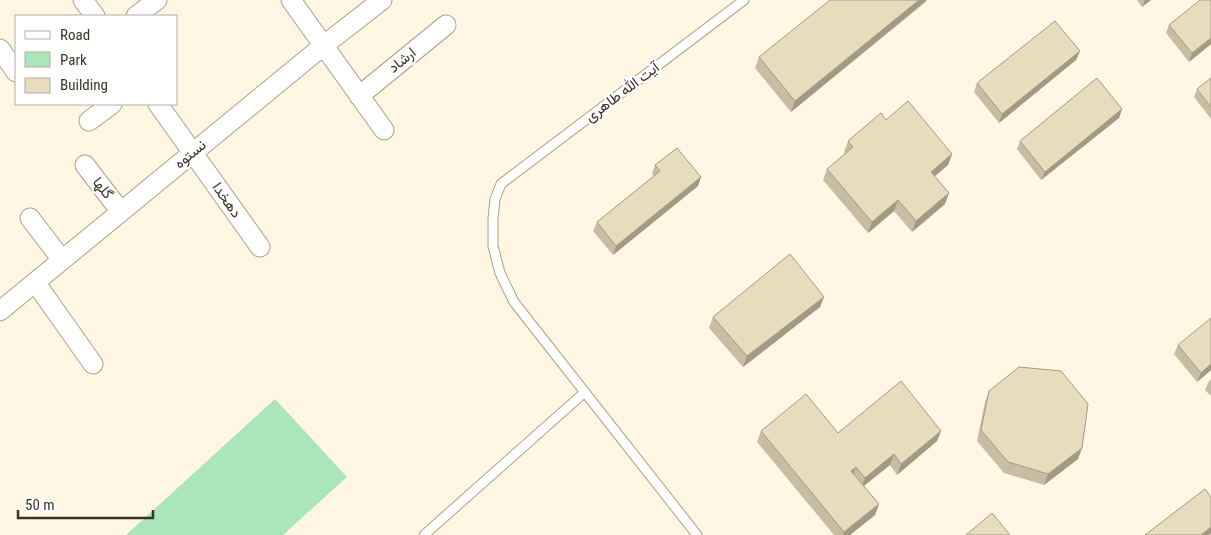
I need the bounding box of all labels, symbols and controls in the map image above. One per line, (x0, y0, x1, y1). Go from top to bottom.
legend (15, 15, 178, 105)
text: Road (60, 26, 90, 44)
street label: ارشاد (385, 43, 419, 77)
text: Park (60, 51, 87, 69)
street label: آیت الله طاهری (581, 57, 665, 127)
text: Building (60, 76, 108, 94)
street label: نستوه (170, 136, 210, 172)
street label: گلها (89, 173, 117, 203)
street label: دهخدا (208, 179, 246, 221)
scale bar (18, 488, 152, 520)
text: 50 m (25, 496, 55, 514)

